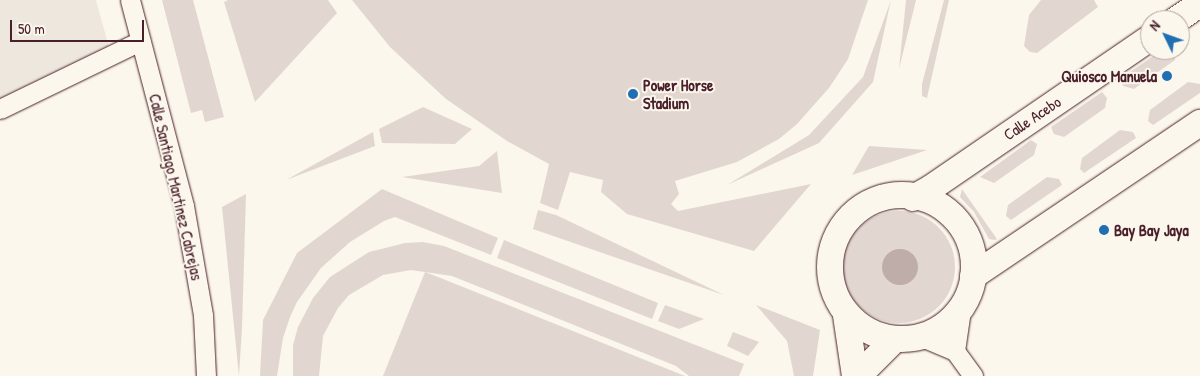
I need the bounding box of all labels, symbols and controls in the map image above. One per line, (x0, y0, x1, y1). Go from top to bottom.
scale bar (12, 10, 146, 42)
north arrow (1140, 10, 1190, 60)
text: N (1145, 16, 1164, 34)
text: 50 m (18, 18, 45, 39)
place label: Quiosco Manuela (1061, 66, 1157, 86)
marker: Quiosco Manuela (1161, 70, 1173, 82)
place label: Power Horse Stadium (643, 75, 713, 113)
marker: Power Horse Stadium (627, 88, 639, 100)
street label: Calle Santiago Martinez Cabrejas (145, 92, 207, 282)
street label: Calle Acebo (1000, 92, 1064, 144)
place label: Bay Bay Jaya (1114, 220, 1189, 240)
marker: Bay Bay Jaya (1098, 224, 1110, 236)

